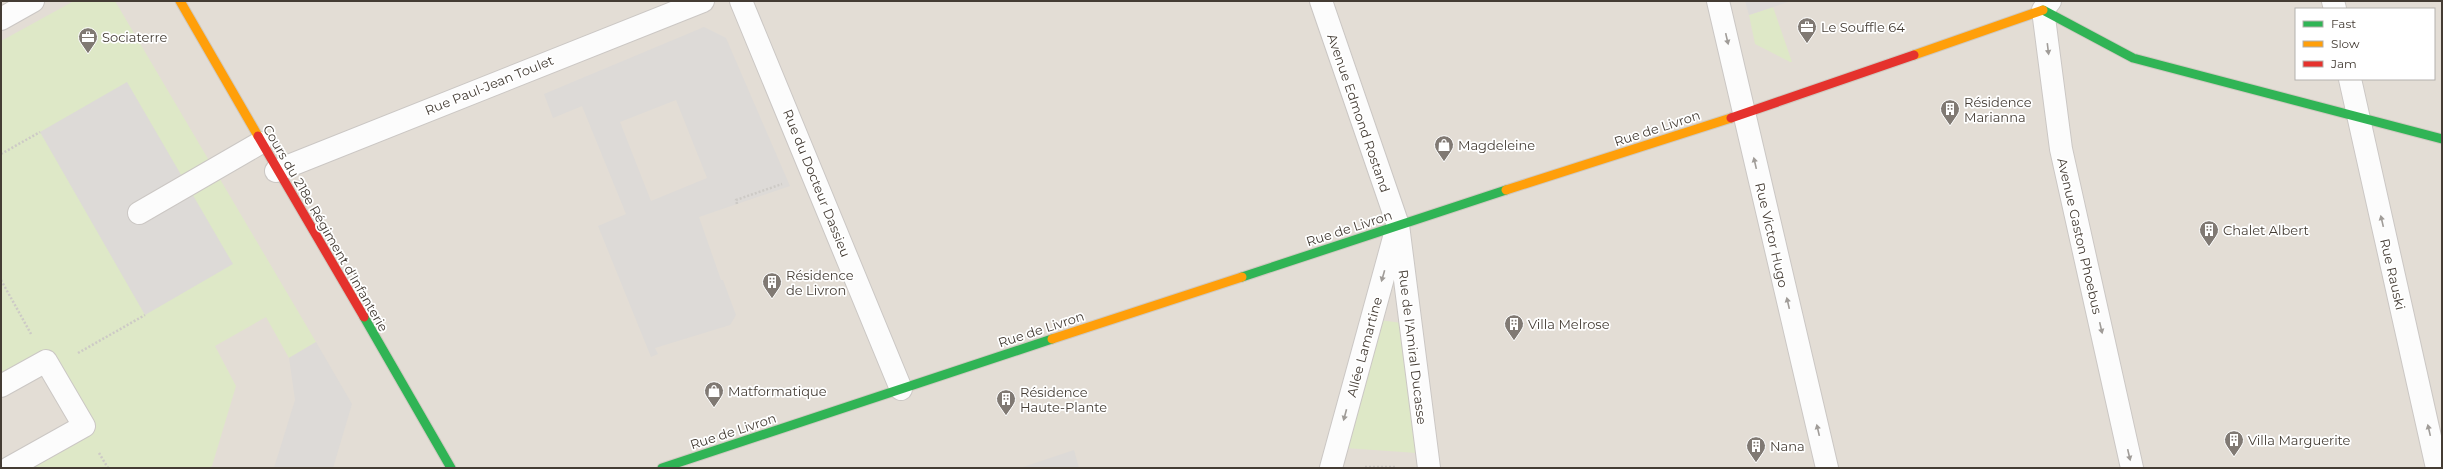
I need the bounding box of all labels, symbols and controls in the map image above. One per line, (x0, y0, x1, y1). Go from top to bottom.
legend (2295, 8, 2435, 80)
office icon: Le Souffle 64 (1796, 16, 1818, 44)
text: Fast (2331, 16, 2356, 31)
place label: Le Souffle 64 (1821, 19, 1905, 35)
office icon: Sociaterre (77, 26, 99, 54)
place label: Sociaterre (102, 29, 168, 45)
street label: Avenue Edmond Rostand (1324, 31, 1394, 195)
one-way arrow (1724, 33, 1730, 45)
text: Slow (2331, 36, 2360, 51)
one-way arrow (2045, 43, 2051, 55)
street label: Rue Paul-Jean Toulet (422, 52, 556, 118)
text: Jam (2330, 56, 2357, 71)
place label: Résidence Marianna (1964, 94, 2032, 125)
building icon: Résidence Marianna (1939, 98, 1961, 126)
street label: Rue du Docteur Dassieu (780, 107, 854, 259)
street label: Rue de Livron (1612, 107, 1702, 149)
street label: Cours du 218e Régiment d'Infanterie (260, 122, 392, 334)
shop icon: Magdeleine (1433, 134, 1455, 162)
place label: Magdeleine (1458, 137, 1535, 153)
street label: Avenue Gaston Phoebus (2054, 156, 2106, 316)
one-way arrow (1752, 157, 1758, 169)
street label: Rue Victor Hugo (1752, 181, 1792, 289)
street label: Rue de Livron (1304, 207, 1394, 249)
one-way arrow (2378, 215, 2384, 227)
building icon: Chalet Albert (2198, 219, 2220, 247)
place label: Chalet Albert (2223, 222, 2309, 238)
street label: Rue Rauski (2377, 237, 2409, 311)
place label: Résidence de Livron (786, 267, 854, 298)
street label: Rue de l'Amiral Ducasse (1396, 269, 1430, 425)
one-way arrow (1380, 270, 1386, 283)
building icon: Résidence de Livron (761, 271, 783, 299)
street label: Allée Lamartine (1343, 295, 1385, 399)
one-way arrow (1785, 297, 1791, 309)
street label: Rue de Livron (996, 308, 1086, 350)
building icon: Villa Melrose (1503, 313, 1525, 341)
place label: Villa Melrose (1528, 316, 1610, 332)
one-way arrow (2098, 322, 2104, 334)
shop icon: Matformatique (703, 380, 725, 408)
place label: Matformatique (728, 383, 827, 399)
place label: Résidence Haute-Plante (1020, 384, 1107, 415)
building icon: Résidence Haute-Plante (995, 388, 1017, 416)
one-way arrow (1342, 409, 1348, 422)
street label: Rue de Livron (688, 410, 778, 452)
one-way arrow (1814, 424, 1820, 436)
one-way arrow (2425, 424, 2431, 436)
building icon: Villa Marguerite (2223, 429, 2245, 457)
place label: Villa Marguerite (2248, 432, 2351, 448)
building icon: Nana (1745, 435, 1767, 463)
place label: Nana (1770, 438, 1805, 454)
one-way arrow (2127, 448, 2133, 461)

